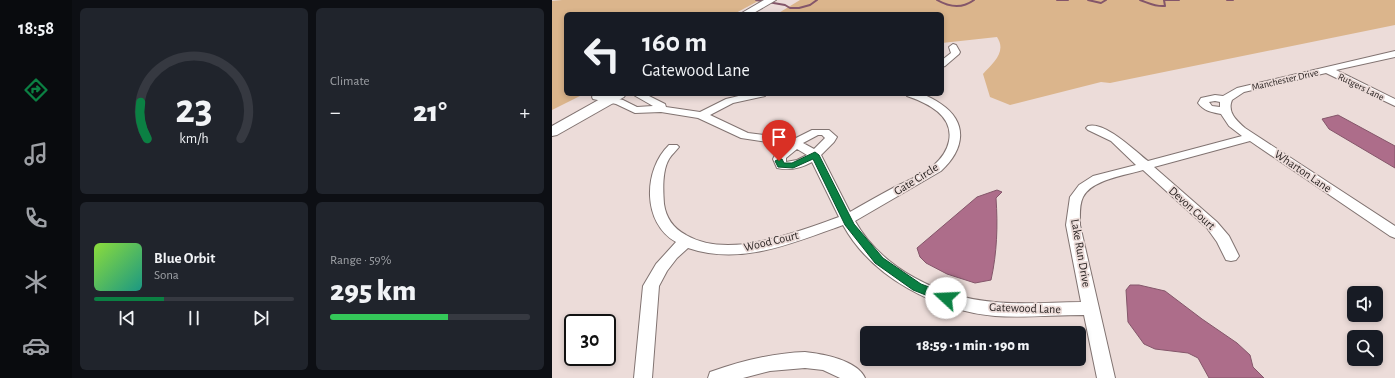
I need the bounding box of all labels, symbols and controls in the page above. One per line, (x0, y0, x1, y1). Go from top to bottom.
text: 18:58 (18, 20, 54, 38)
icon: left (576, 28, 628, 80)
text: 160 m (642, 29, 707, 57)
text: Gatewood Lane (642, 62, 750, 80)
street label: Manchester Drive (1251, 67, 1320, 93)
street label: Rutgers Lane (1336, 72, 1386, 103)
text: Climate (330, 75, 369, 88)
icon: directions (22, 76, 50, 104)
text: 23 (175, 89, 213, 130)
text: 21° (413, 97, 447, 127)
text: − (330, 101, 341, 123)
text: + (519, 101, 530, 123)
pin (762, 120, 796, 161)
icon: arrive (768, 126, 790, 148)
text: km/h (179, 132, 209, 146)
icon: music (22, 140, 50, 168)
street label: Wharton Lane (1272, 148, 1334, 194)
street label: Gate Circle (892, 161, 940, 197)
street label: Devon Court (1167, 184, 1218, 232)
icon: phone (22, 204, 50, 232)
street label: Lake Run Drive (1069, 218, 1093, 288)
street label: Wood Court (742, 229, 800, 253)
text: Blue Orbit (154, 251, 215, 266)
text: Range · 59% (330, 254, 391, 267)
icon: climate (22, 268, 50, 296)
text: Sona (154, 269, 179, 282)
text: 295 km (330, 276, 416, 306)
position arrow (925, 277, 967, 319)
map controls (1347, 286, 1383, 366)
button: sound (1347, 286, 1383, 322)
street label: Gatewood Lane (989, 301, 1061, 315)
icon: previous (116, 307, 138, 329)
icon: pause (183, 307, 205, 329)
icon: next (250, 307, 272, 329)
speed limit sign: 30 (564, 314, 616, 366)
button: search (1347, 330, 1383, 366)
icon: car (22, 332, 50, 360)
text: 18:59 · 1 min · 190 m (917, 338, 1029, 353)

